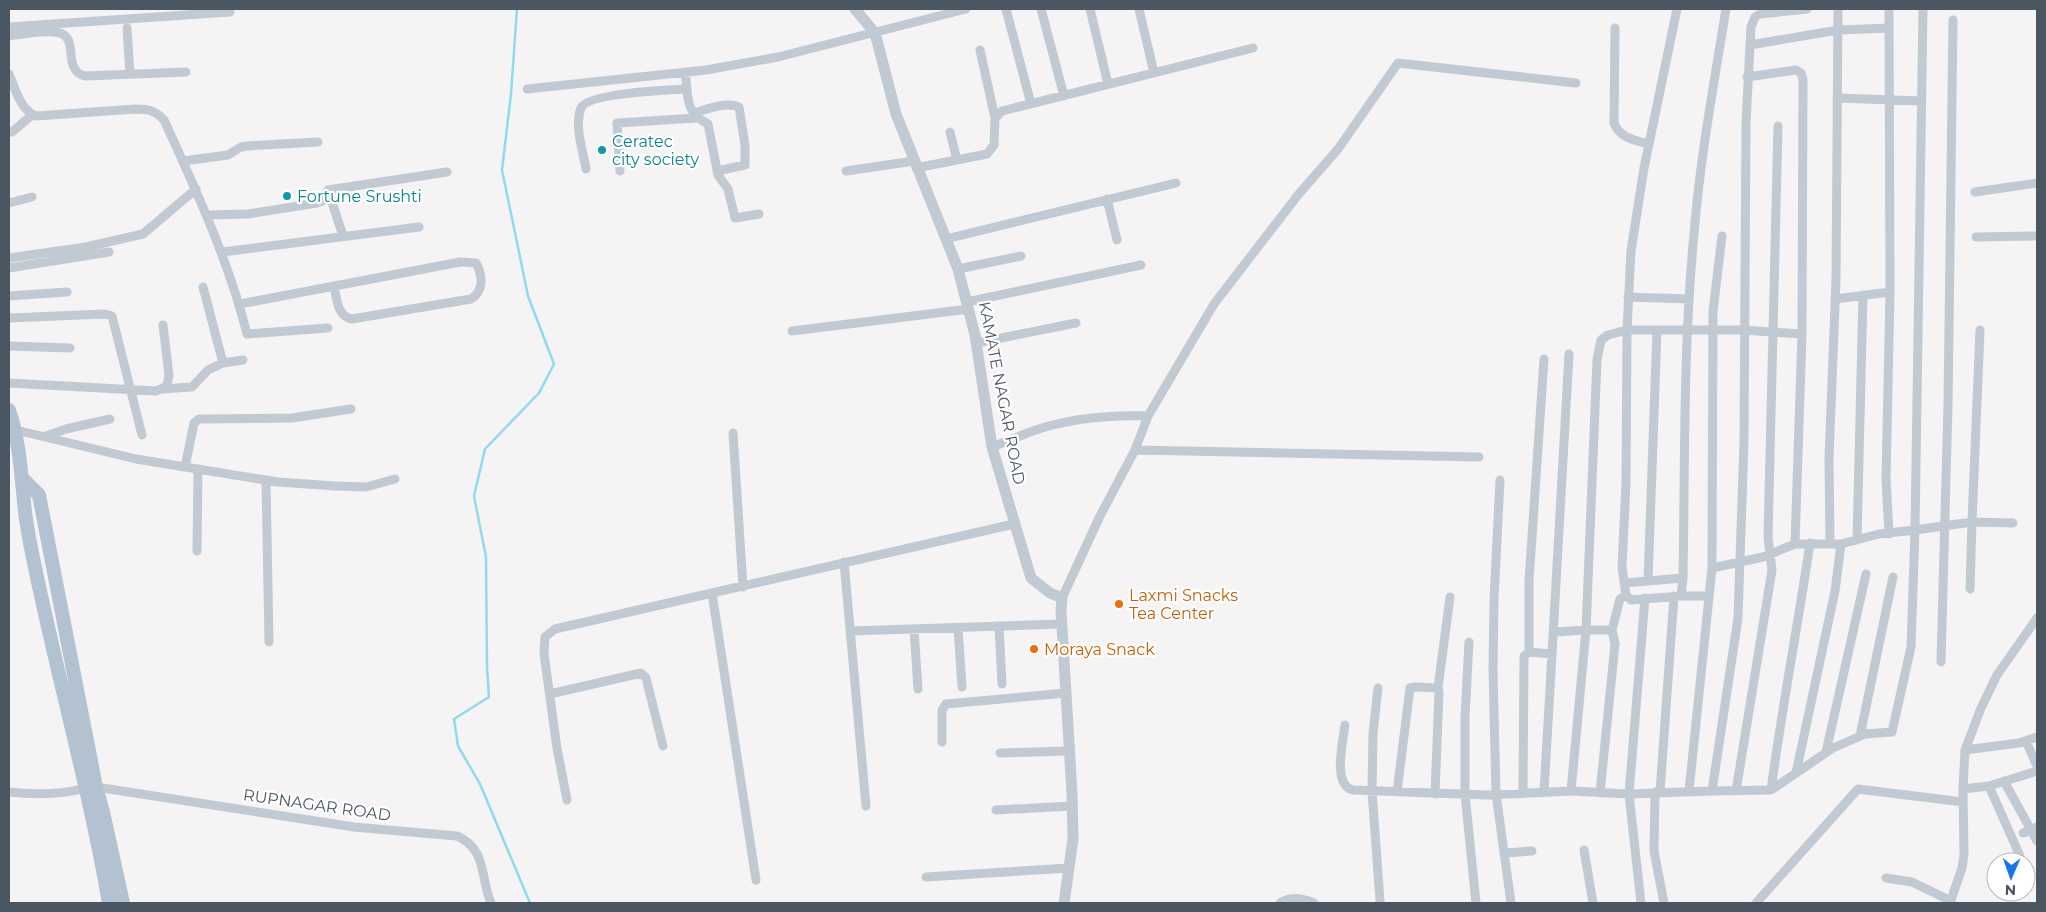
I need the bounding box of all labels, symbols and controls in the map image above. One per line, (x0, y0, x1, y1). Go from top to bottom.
place label: Ceratec city society (612, 132, 699, 169)
marker: Ceratec city society (596, 144, 608, 156)
place label: Fortune Srushti (297, 187, 422, 206)
marker: Fortune Srushti (281, 190, 293, 202)
street label: KAMATE NAGAR ROAD (975, 300, 1029, 486)
place label: Laxmi Snacks Tea Center (1129, 586, 1238, 623)
marker: Laxmi Snacks Tea Center (1113, 598, 1125, 610)
place label: Moraya Snack (1044, 640, 1155, 659)
marker: Moraya Snack (1028, 643, 1040, 655)
street label: RUPNAGAR ROAD (242, 785, 392, 825)
north arrow (1986, 852, 2036, 902)
text: N (2005, 881, 2017, 899)

